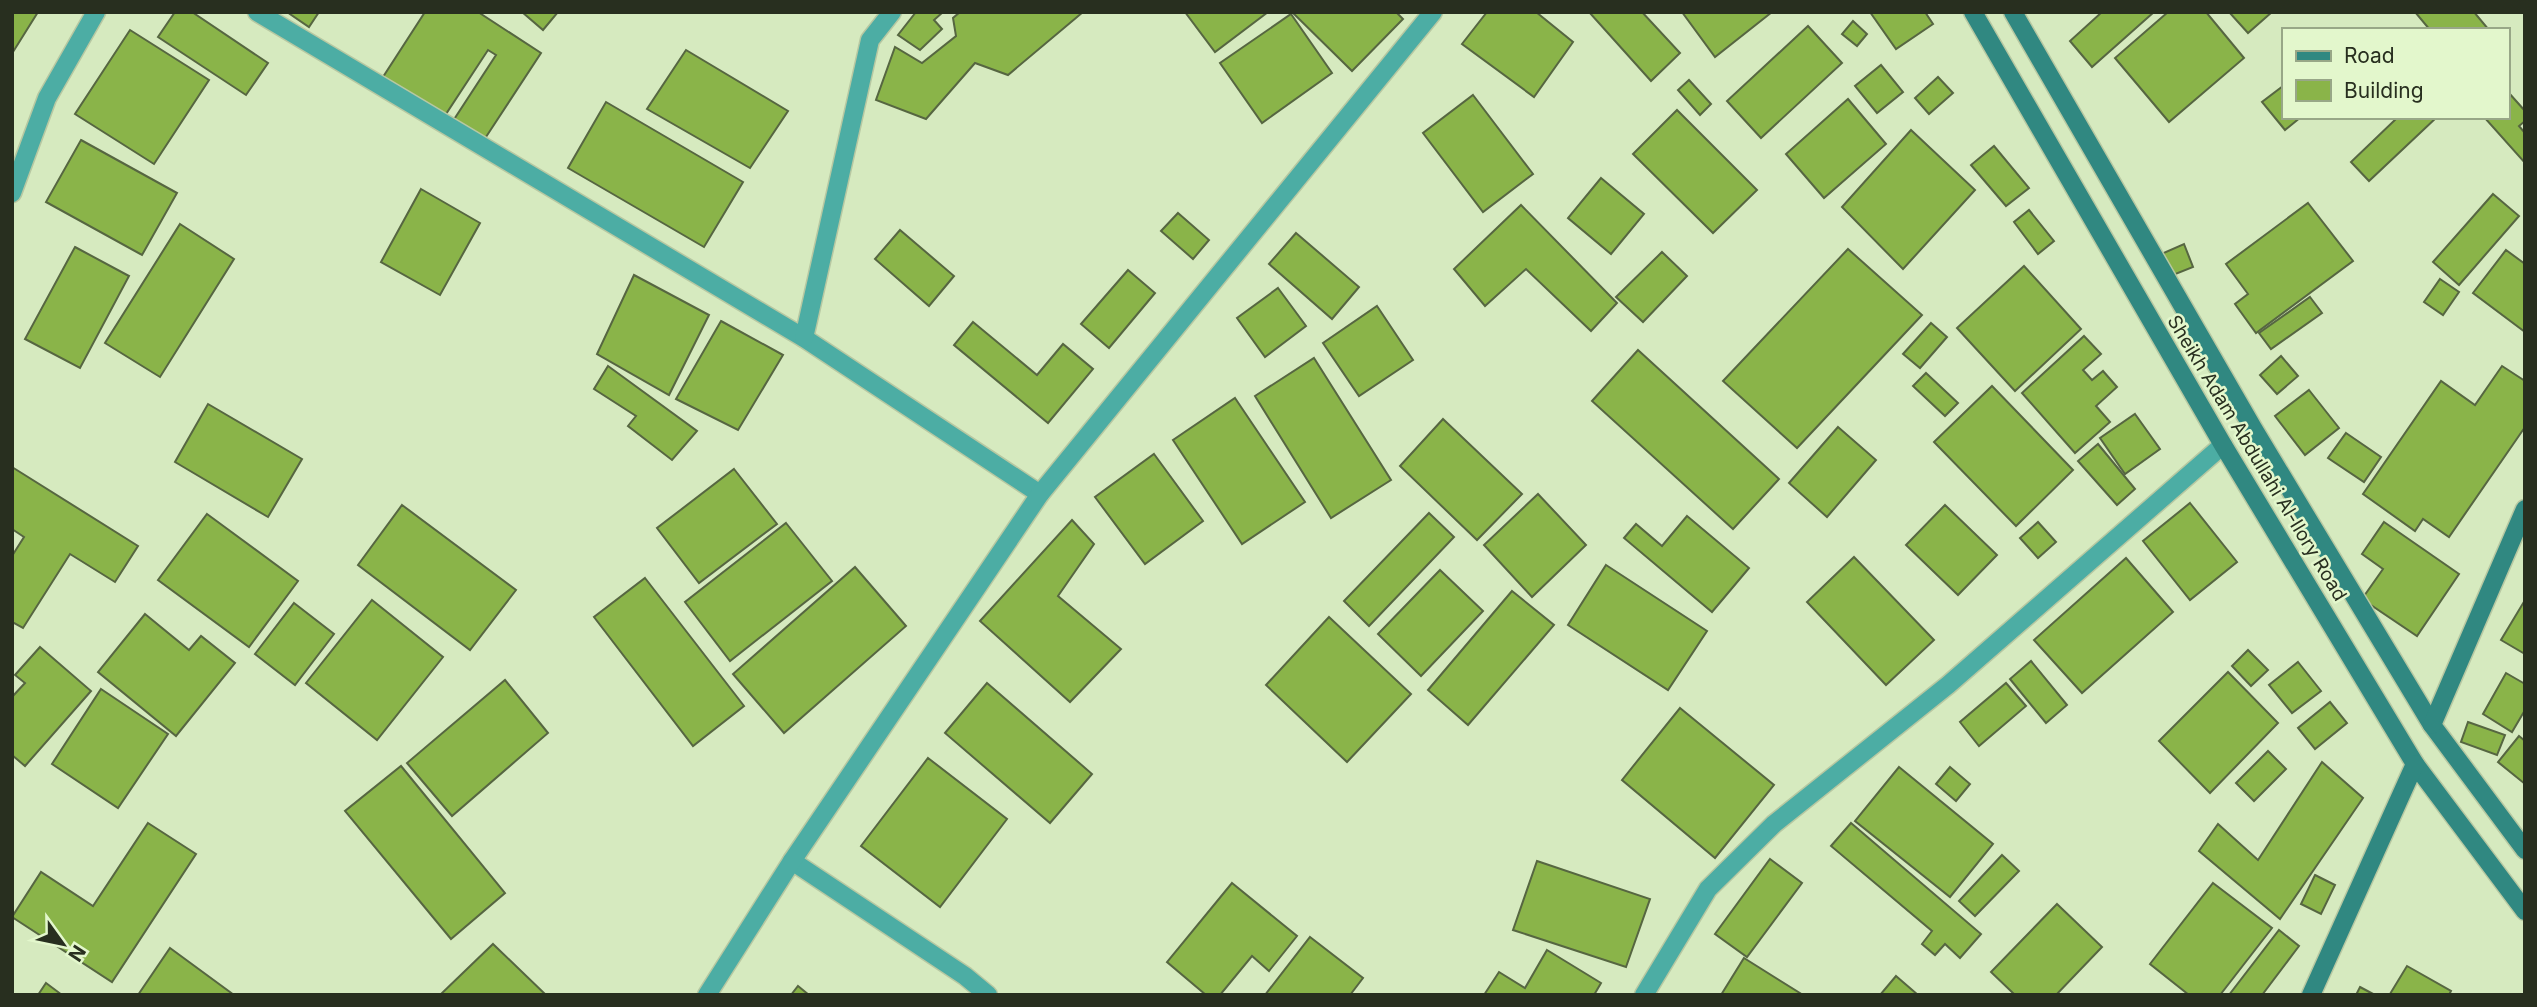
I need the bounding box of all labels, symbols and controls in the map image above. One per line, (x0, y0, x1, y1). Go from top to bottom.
legend (2282, 28, 2509, 119)
text: Road (2344, 43, 2395, 68)
text: Building (2344, 78, 2424, 103)
street label: Sheikh Adam Abdullahi Al-Ilory Road (2162, 311, 2352, 605)
north arrow (28, 909, 98, 979)
text: N (63, 941, 90, 965)

